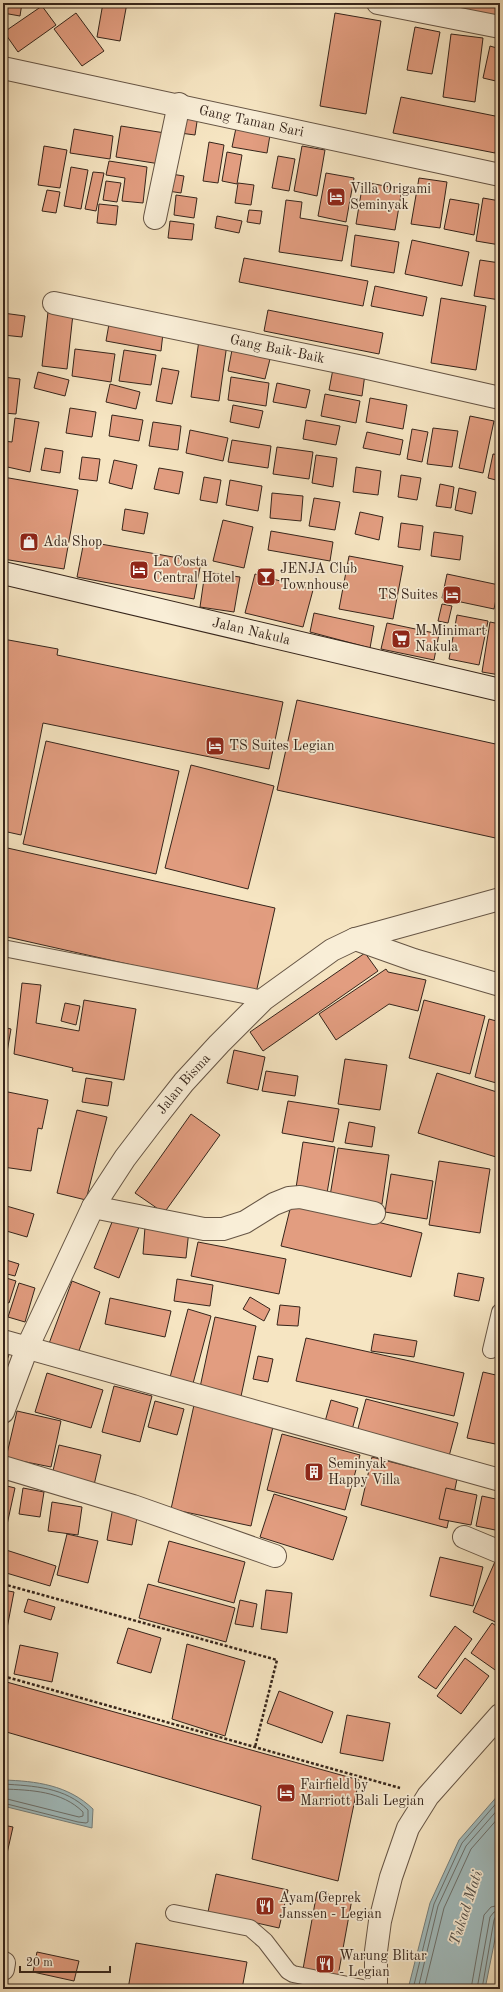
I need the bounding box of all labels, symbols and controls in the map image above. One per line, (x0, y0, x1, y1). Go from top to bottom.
street label: Gang Taman Sari (198, 103, 305, 140)
place label: Villa Origami Seminyak (350, 182, 431, 212)
hotel icon: Villa Origami Seminyak (325, 186, 347, 208)
street label: Gang Baik-Baik (229, 333, 326, 366)
shop icon: Ada Shop (18, 531, 40, 553)
place label: Ada Shop (43, 535, 102, 549)
place label: La Costa Central Hotel (153, 555, 235, 585)
hotel icon: La Costa Central Hotel (128, 559, 150, 581)
place label: JENJA Club Townhouse (280, 562, 357, 592)
bar icon: JENJA Club Townhouse (255, 566, 277, 588)
hotel icon: TS Suites (441, 584, 463, 606)
place label: TS Suites (378, 588, 438, 602)
street label: Jalan Nakula (211, 615, 292, 647)
place label: M Minimart Nakula (415, 624, 486, 654)
supermarket icon: M Minimart Nakula (390, 628, 412, 650)
hotel icon: TS Suites Legian (204, 735, 226, 757)
place label: TS Suites Legian (229, 739, 335, 753)
street label: Jalan Bisma (154, 1051, 213, 1117)
place label: Seminyak Happy Villa (328, 1457, 400, 1487)
building icon: Seminyak Happy Villa (303, 1461, 325, 1483)
place label: Fairfield by Marriott Bali Legian (300, 1778, 425, 1808)
hotel icon: Fairfield by Marriott Bali Legian (275, 1782, 297, 1804)
water label: Tukad Mati (448, 1869, 486, 1947)
place label: Ayam Geprek Janssen - Legian (279, 1891, 382, 1921)
restaurant icon: Ayam Geprek Janssen - Legian (254, 1895, 276, 1917)
scale bar (20, 1948, 110, 1974)
place label: Warung Blitar - Legian (339, 1949, 427, 1979)
restaurant icon: Warung Blitar - Legian (314, 1953, 336, 1975)
text: 20 m (26, 1957, 53, 1969)

